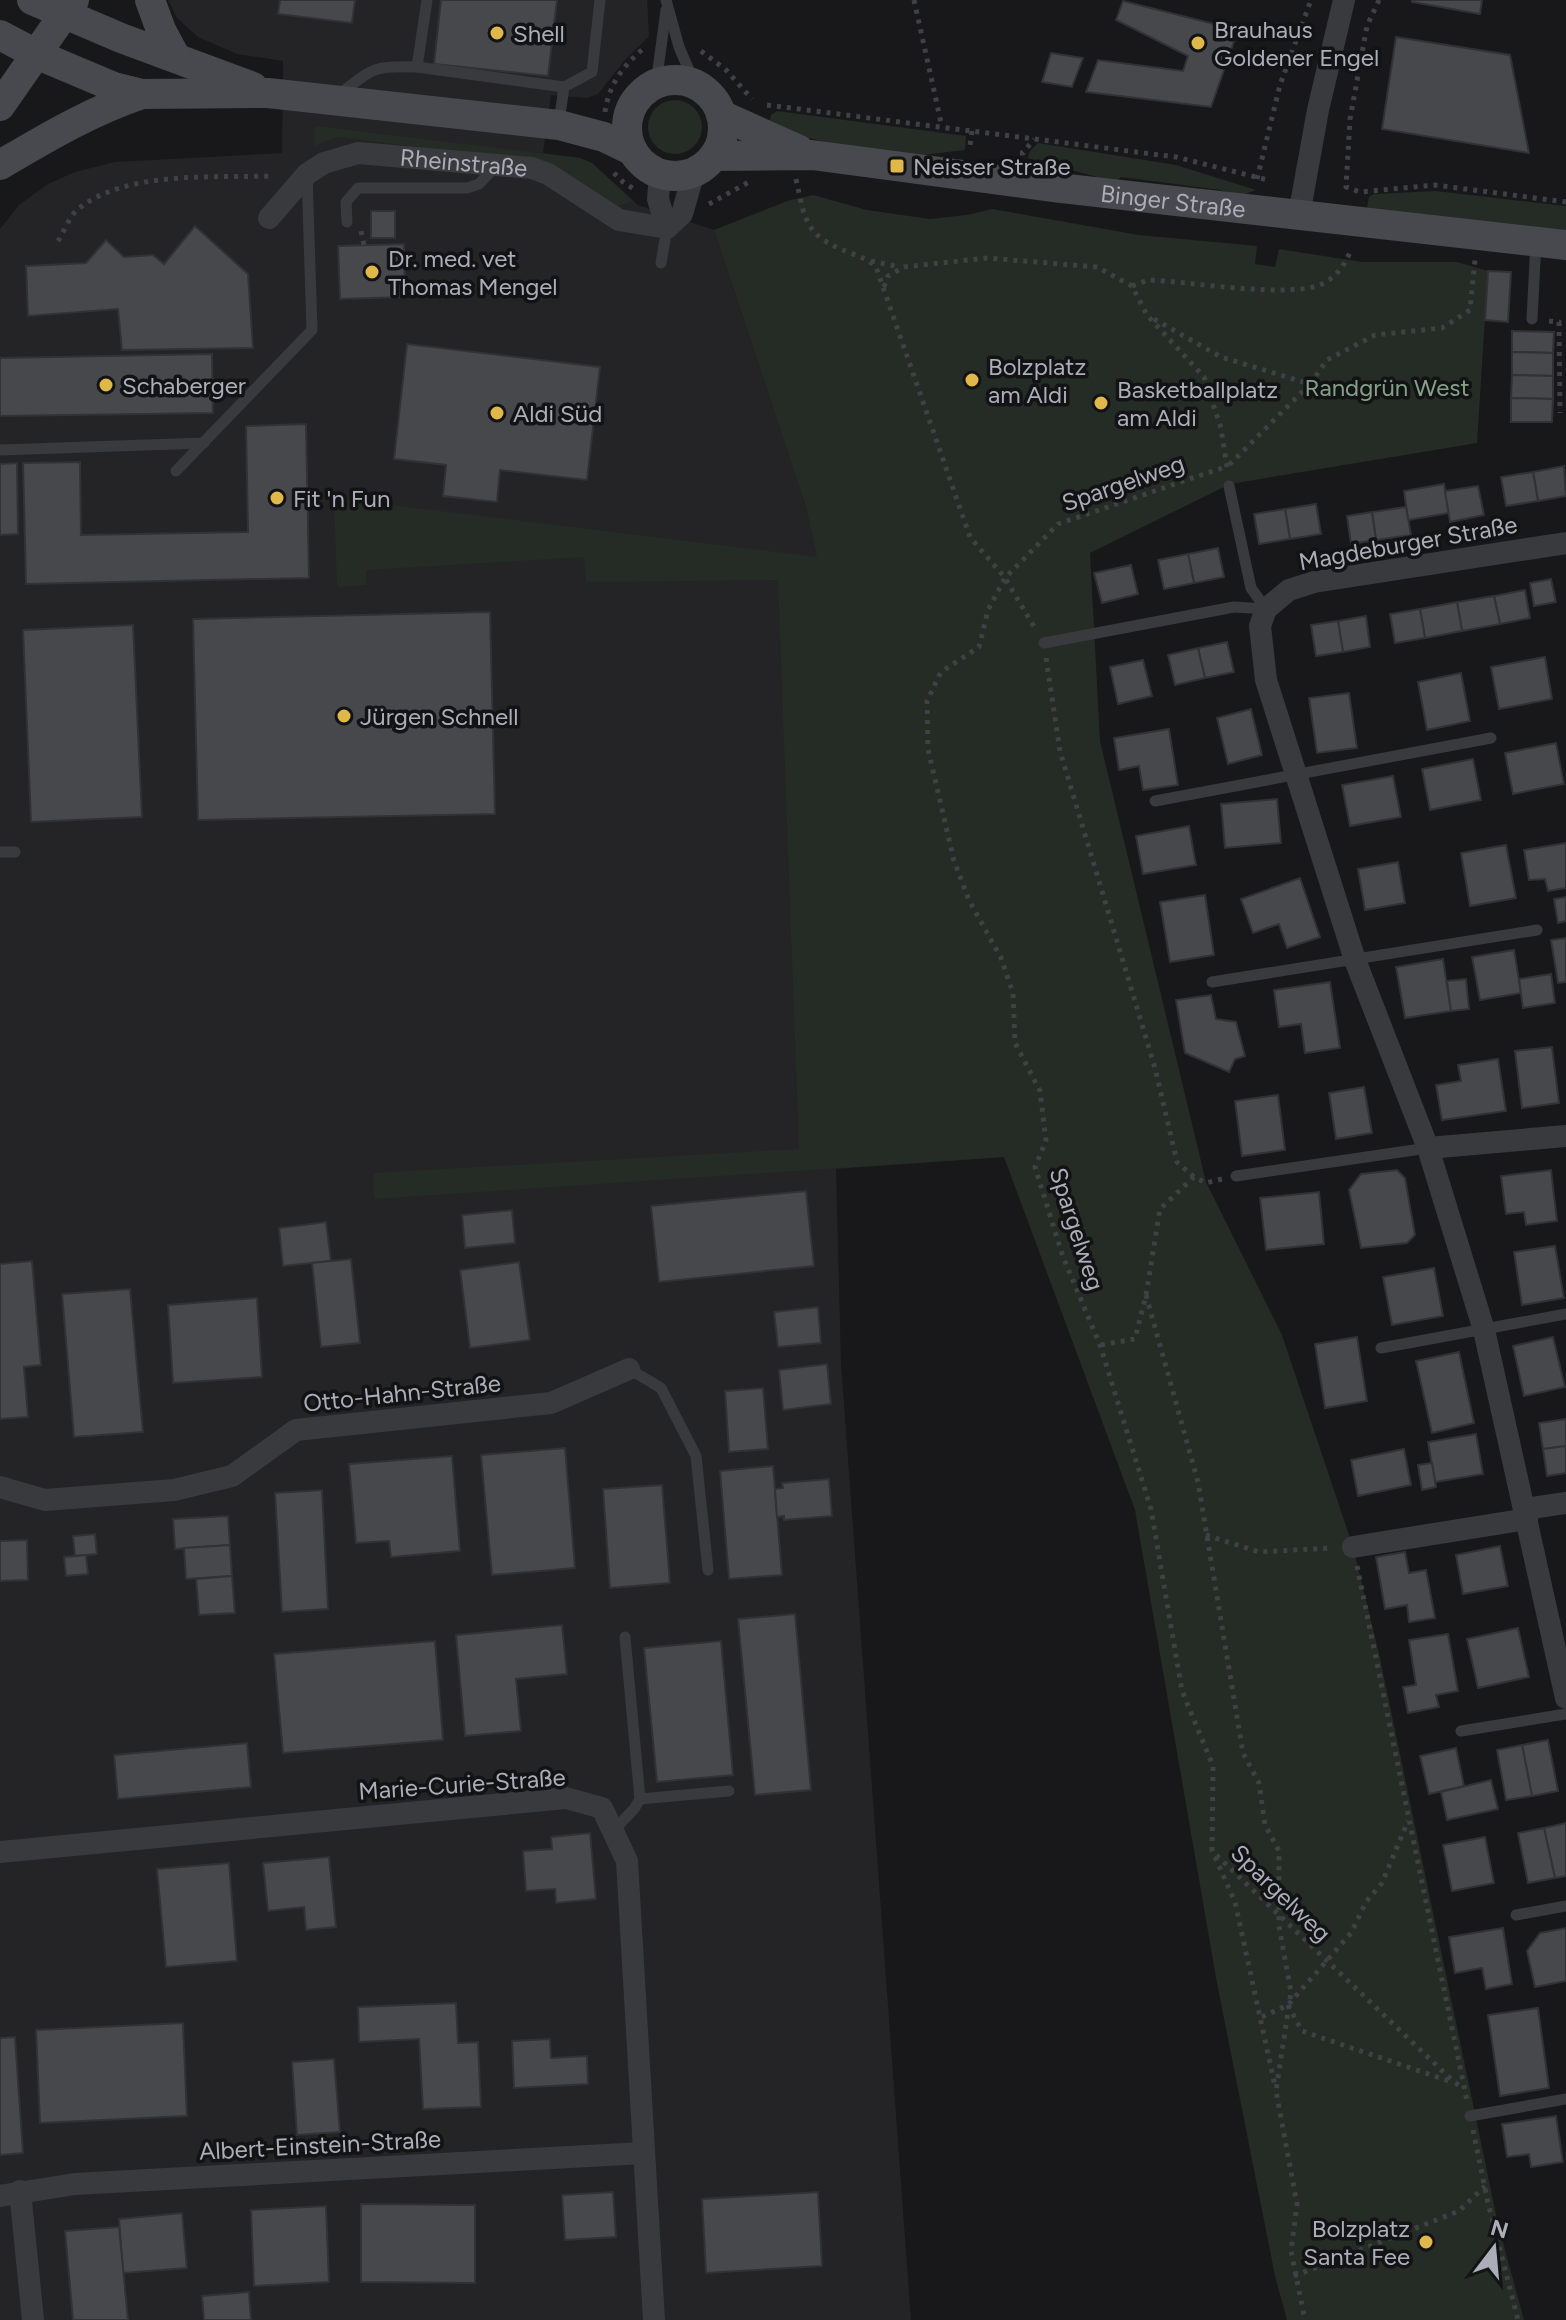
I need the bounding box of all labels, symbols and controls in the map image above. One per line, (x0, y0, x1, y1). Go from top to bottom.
place label: Brauhaus Goldener Engel (1214, 15, 1379, 72)
place label: Shell (513, 19, 565, 48)
marker: Shell (488, 24, 506, 42)
marker: Brauhaus Goldener Engel (1189, 34, 1207, 52)
street label: Rheinstraße (399, 142, 529, 182)
place label: Neisser Straße (913, 152, 1071, 181)
marker: Neisser Straße (888, 157, 906, 175)
street label: Binger Straße (1099, 178, 1247, 223)
place label: Dr. med. vet Thomas Mengel (388, 244, 558, 301)
marker: Dr. med. vet Thomas Mengel (363, 263, 381, 281)
place label: Bolzplatz am Aldi (988, 352, 1086, 409)
place label: Schaberger (122, 371, 246, 400)
marker: Bolzplatz am Aldi (963, 371, 981, 389)
park label: Randgrün West (1304, 373, 1470, 402)
place label: Basketballplatz am Aldi (1117, 375, 1278, 432)
marker: Schaberger (97, 376, 115, 394)
marker: Basketballplatz am Aldi (1092, 394, 1110, 412)
place label: Aldi Süd (513, 399, 602, 428)
marker: Aldi Süd (488, 404, 506, 422)
street label: Spargelweg (1058, 449, 1188, 517)
place label: Fit 'n Fun (293, 484, 390, 513)
marker: Fit 'n Fun (268, 489, 286, 507)
street label: Magdeburger Straße (1296, 509, 1520, 577)
place label: Jürgen Schnell (360, 702, 519, 731)
marker: Jürgen Schnell (335, 707, 353, 725)
street label: Spargelweg (1044, 1164, 1110, 1294)
street label: Otto-Hahn-Straße (302, 1368, 502, 1418)
street label: Marie-Curie-Straße (357, 1762, 567, 1806)
street label: Spargelweg (1225, 1838, 1337, 1948)
street label: Albert-Einstein-Straße (198, 2124, 442, 2166)
north arrow (1454, 2208, 1534, 2288)
place label: Bolzplatz Santa Fee (1303, 2214, 1410, 2271)
text: N (1487, 2214, 1511, 2245)
marker: Bolzplatz Santa Fee (1417, 2233, 1435, 2251)

